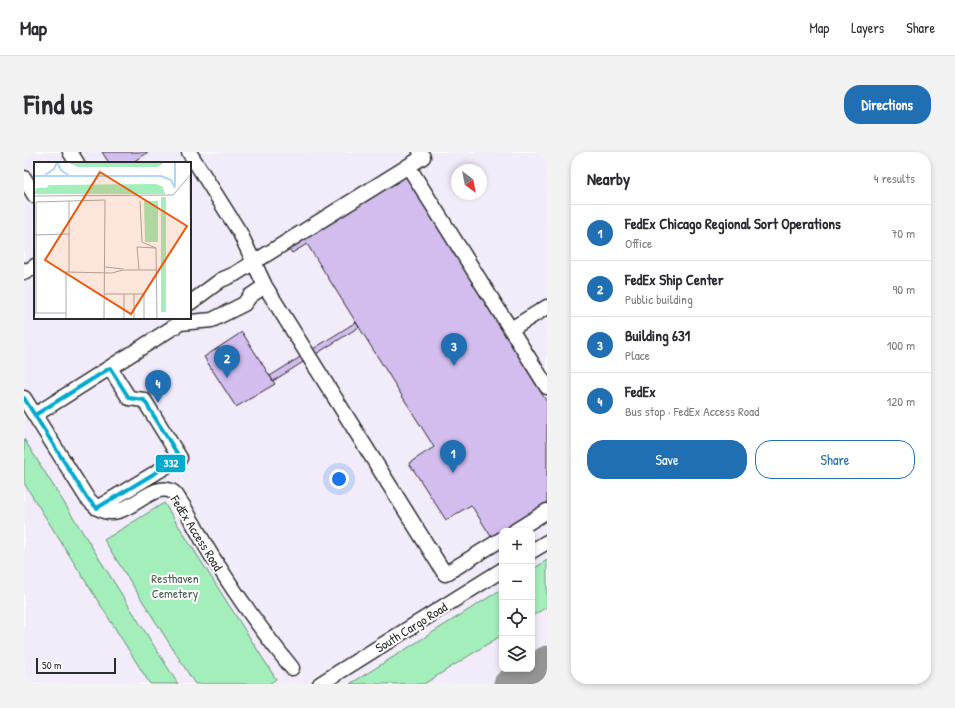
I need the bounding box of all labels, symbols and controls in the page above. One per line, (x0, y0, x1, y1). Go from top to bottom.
text: Map (20, 15, 47, 41)
text: Map (809, 18, 829, 37)
text: Layers (851, 18, 884, 37)
text: Share (906, 18, 935, 37)
text: Find us (24, 85, 93, 123)
button: Directions (844, 85, 931, 124)
inset map (34, 162, 191, 319)
north arrow (451, 164, 487, 200)
text: Nearby (587, 167, 630, 190)
text: 4 results (874, 169, 915, 187)
text: FedEx Chicago Regional Sort Operations (625, 213, 841, 234)
text: 1 (598, 224, 602, 242)
text: 70 m (891, 224, 915, 242)
text: Office (625, 234, 652, 252)
text: FedEx Ship Center (625, 269, 724, 290)
text: 2 (597, 280, 603, 298)
text: 90 m (893, 280, 915, 298)
text: Public building (625, 290, 693, 308)
text: Building 631 (625, 325, 690, 346)
pin: 3 (441, 333, 467, 366)
text: 3 (597, 336, 603, 354)
text: 100 m (887, 336, 915, 354)
pin: 2 (214, 345, 240, 378)
text: Place (625, 346, 650, 364)
pin: 4 (145, 370, 171, 403)
text: FedEx (625, 381, 656, 402)
text: 4 (598, 392, 602, 410)
text: 120 m (887, 392, 915, 410)
text: Bus stop · FedEx Access Road (625, 402, 759, 420)
pin: 1 (440, 440, 466, 473)
button: Save (587, 440, 747, 479)
button: Share (755, 440, 915, 479)
line badge: 332 (155, 454, 186, 473)
text: 332 (163, 456, 179, 470)
your location (329, 469, 349, 489)
street label: FedEx Access Road (166, 491, 227, 574)
map controls (499, 528, 535, 672)
button: + (499, 528, 535, 564)
button: − (499, 564, 535, 600)
park label: Resthaven Cemetery (151, 569, 199, 602)
street label: South Cargo Road (372, 598, 450, 656)
button: locate (499, 600, 535, 636)
button: layers (499, 636, 535, 672)
scale bar (36, 656, 116, 675)
text: 50 m (42, 658, 62, 672)

